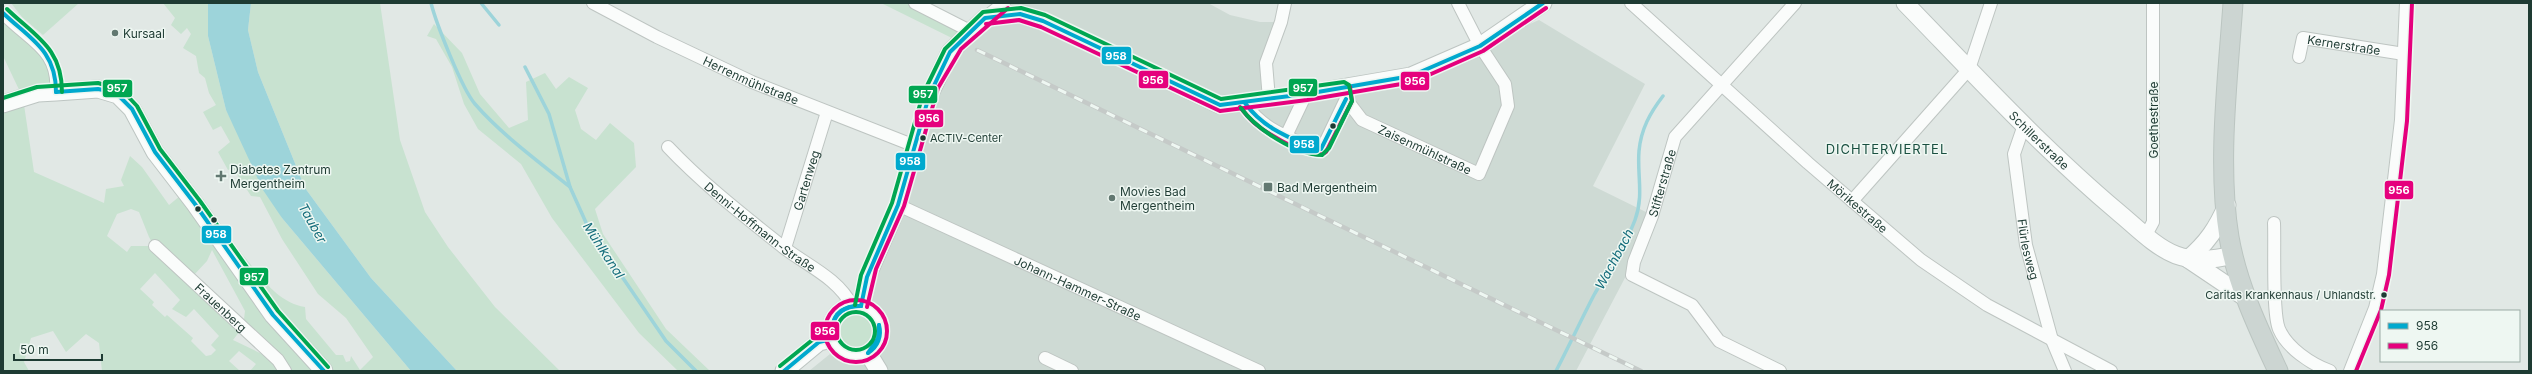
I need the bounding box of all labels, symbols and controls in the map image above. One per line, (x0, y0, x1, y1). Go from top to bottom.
place label: Kursaal (123, 26, 165, 41)
marker: Kursaal (110, 28, 120, 38)
street label: Kernerstraße (2306, 31, 2382, 58)
line badge: 958 (1101, 46, 1132, 65)
text: 958 (1105, 49, 1127, 63)
street label: Herrenmühlstraße (701, 53, 801, 107)
line badge: 956 (1138, 70, 1169, 89)
line badge: 956 (1400, 71, 1430, 91)
text: 956 (1142, 73, 1164, 87)
text: 956 (1404, 74, 1426, 88)
line badge: 957 (1288, 78, 1318, 97)
line badge: 957 (102, 79, 133, 98)
text: 957 (107, 81, 127, 95)
text: 957 (1293, 81, 1313, 95)
street label: Goethestraße (2146, 81, 2161, 159)
line badge: 957 (908, 85, 938, 104)
text: 957 (913, 87, 933, 101)
street label: Schillerstraße (2006, 108, 2073, 173)
line badge: 956 (914, 109, 944, 128)
text: 956 (918, 111, 940, 125)
unlabelled marker (1328, 121, 1338, 131)
street label: Zaisenmühlstraße (1376, 121, 1474, 177)
place label: ACTIV-Center (930, 131, 1002, 145)
marker: ACTIV-Center (918, 133, 928, 143)
line badge: 958 (1289, 135, 1320, 154)
text: 958 (1293, 137, 1315, 151)
district label: DICHTERVIERTEL (1826, 141, 1948, 157)
street label: Stifterstraße (1645, 147, 1679, 219)
street label: Gartenweg (790, 148, 822, 212)
line badge: 958 (895, 152, 926, 171)
text: 958 (899, 154, 921, 168)
place label: Diabetes Zentrum Mergentheim (230, 162, 331, 191)
marker: Diabetes Zentrum Mergentheim (215, 170, 227, 182)
street label: Mörikestraße (1824, 175, 1891, 236)
street label: Denni-Hoffmann-Straße (702, 178, 819, 275)
place label: Bad Mergentheim (1277, 180, 1377, 195)
line badge: 956 (2384, 180, 2414, 200)
marker: Bad Mergentheim (1262, 181, 1274, 193)
text: 956 (2388, 183, 2410, 197)
place label: Movies Bad Mergentheim (1120, 184, 1195, 213)
marker: Movies Bad Mergentheim (1107, 193, 1117, 203)
water label: Tauber (295, 200, 331, 247)
unlabelled marker (193, 204, 203, 214)
unlabelled marker (209, 215, 219, 225)
street label: Flürlesweg (2015, 218, 2043, 281)
water label: Mühlkanal (580, 219, 629, 282)
line badge: 958 (201, 225, 232, 244)
water label: Wachbach (1591, 226, 1637, 292)
text: 958 (205, 227, 227, 241)
street label: Johann-Hammer-Straße (1012, 252, 1144, 323)
line badge: 957 (239, 267, 269, 286)
text: 957 (244, 270, 264, 284)
street label: Frauenberg (192, 279, 250, 335)
place label: Caritas Krankenhaus / Uhlandstr. (2205, 288, 2376, 302)
marker: Caritas Krankenhaus / Uhlandstr. (2379, 290, 2389, 300)
legend (2380, 310, 2520, 362)
text: 958 (2416, 318, 2438, 333)
line badge: 956 (810, 321, 840, 341)
text: 956 (814, 324, 836, 338)
scale bar (14, 336, 102, 362)
text: 956 (2416, 338, 2438, 353)
text: 50 m (20, 342, 49, 357)

